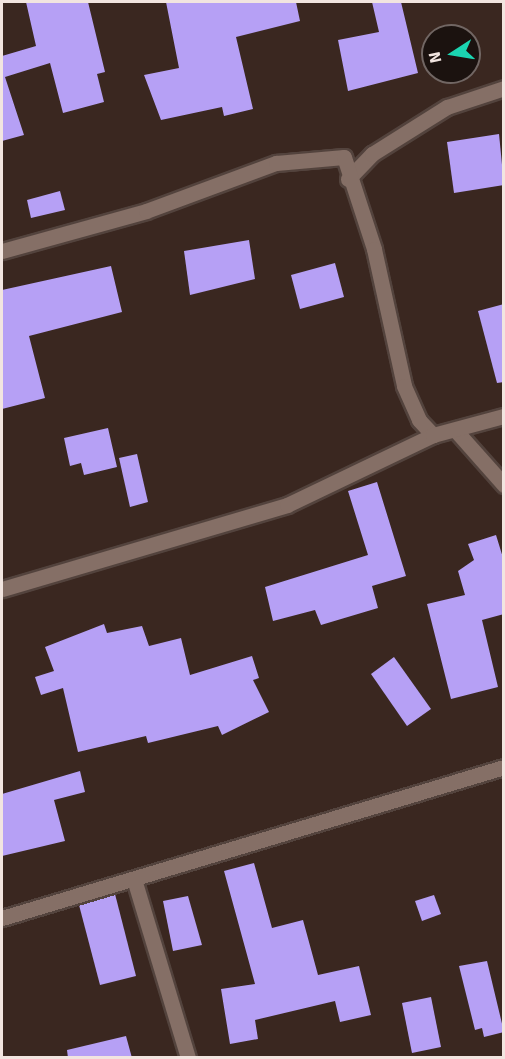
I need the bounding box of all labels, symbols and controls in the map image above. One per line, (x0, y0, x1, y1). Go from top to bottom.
north arrow (421, 24, 481, 84)
text: N (424, 50, 446, 65)

